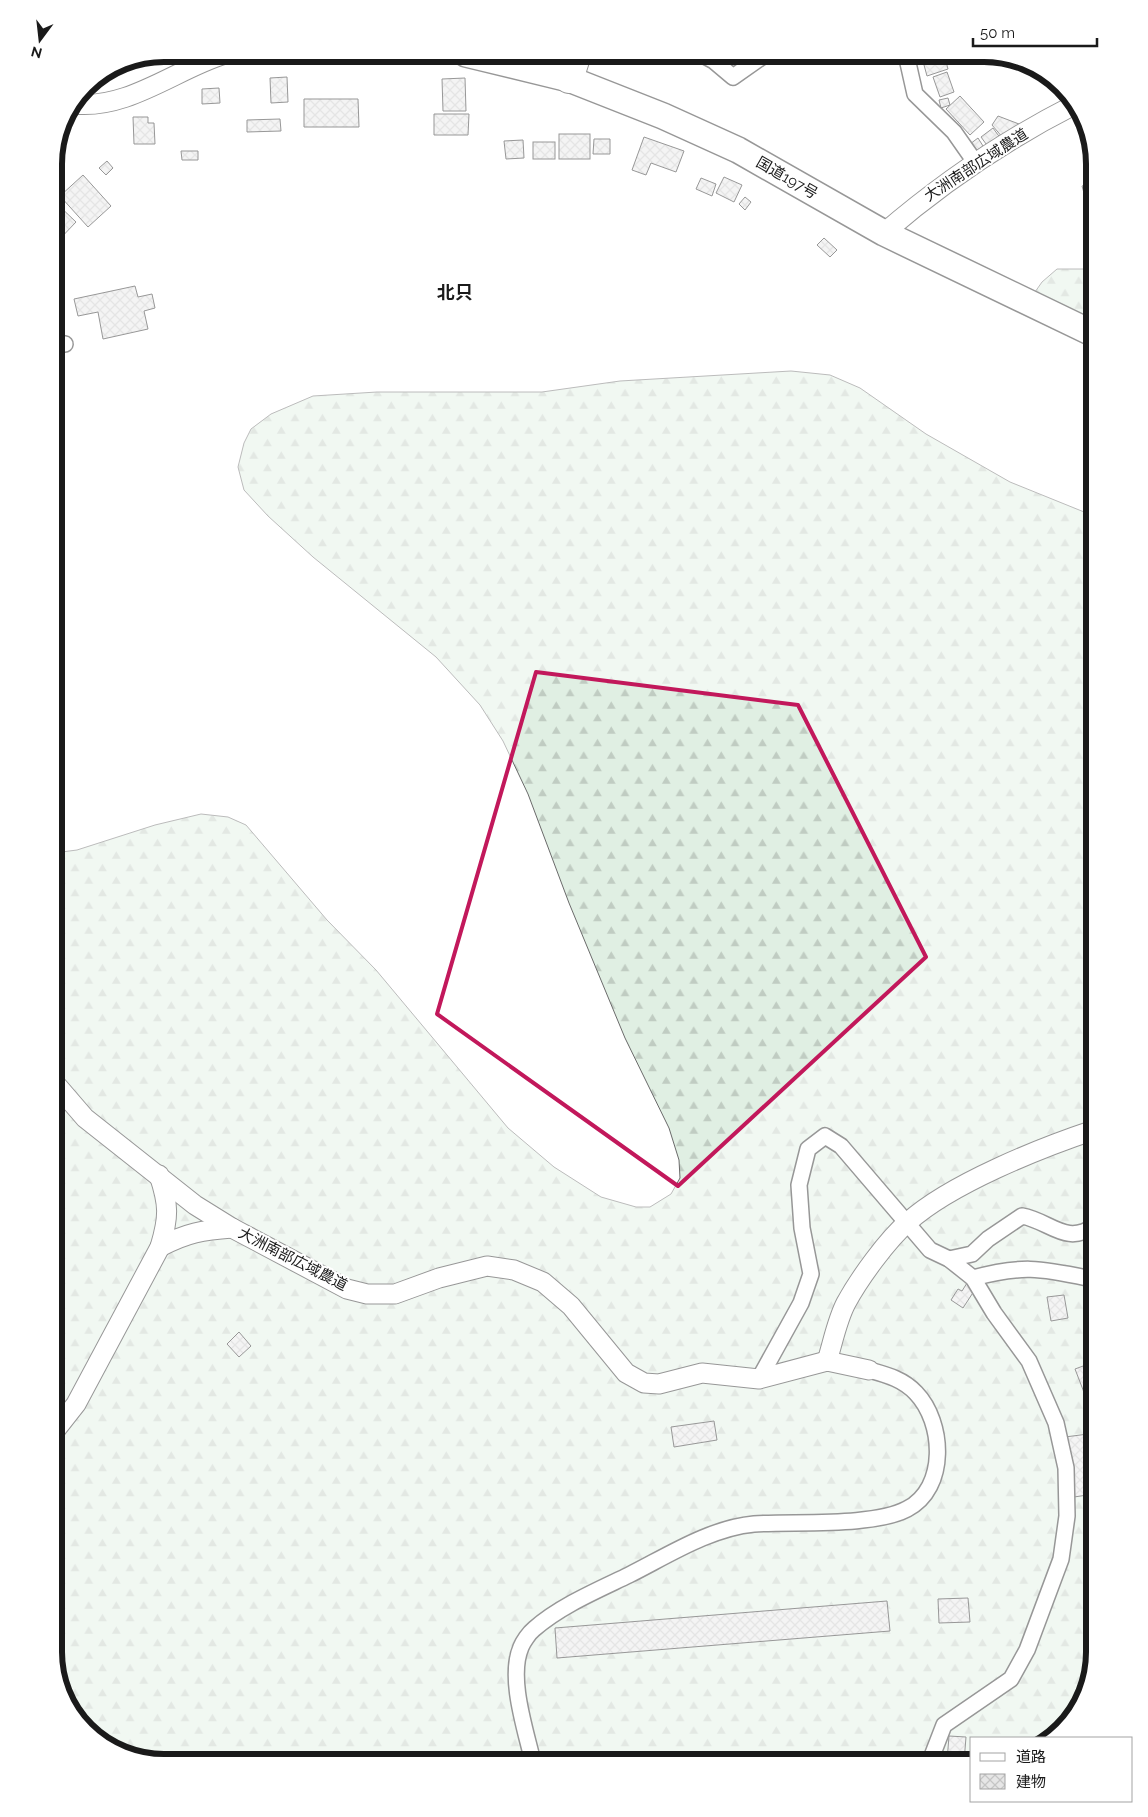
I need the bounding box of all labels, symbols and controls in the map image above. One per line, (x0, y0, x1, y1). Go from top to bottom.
north arrow (15, 15, 65, 65)
scale bar (973, 15, 1097, 47)
text: 50 m (980, 24, 1015, 42)
text: N (29, 43, 44, 62)
street label: 大洲南部広域農道 (921, 125, 1031, 205)
street label: 国道197号 (753, 153, 821, 203)
district label: 北只 (437, 282, 473, 303)
street label: 大洲南部広域農道 (235, 1224, 351, 1294)
legend (970, 1737, 1133, 1802)
text: 道路 (1016, 1748, 1046, 1766)
text: 建物 (1016, 1773, 1046, 1791)

